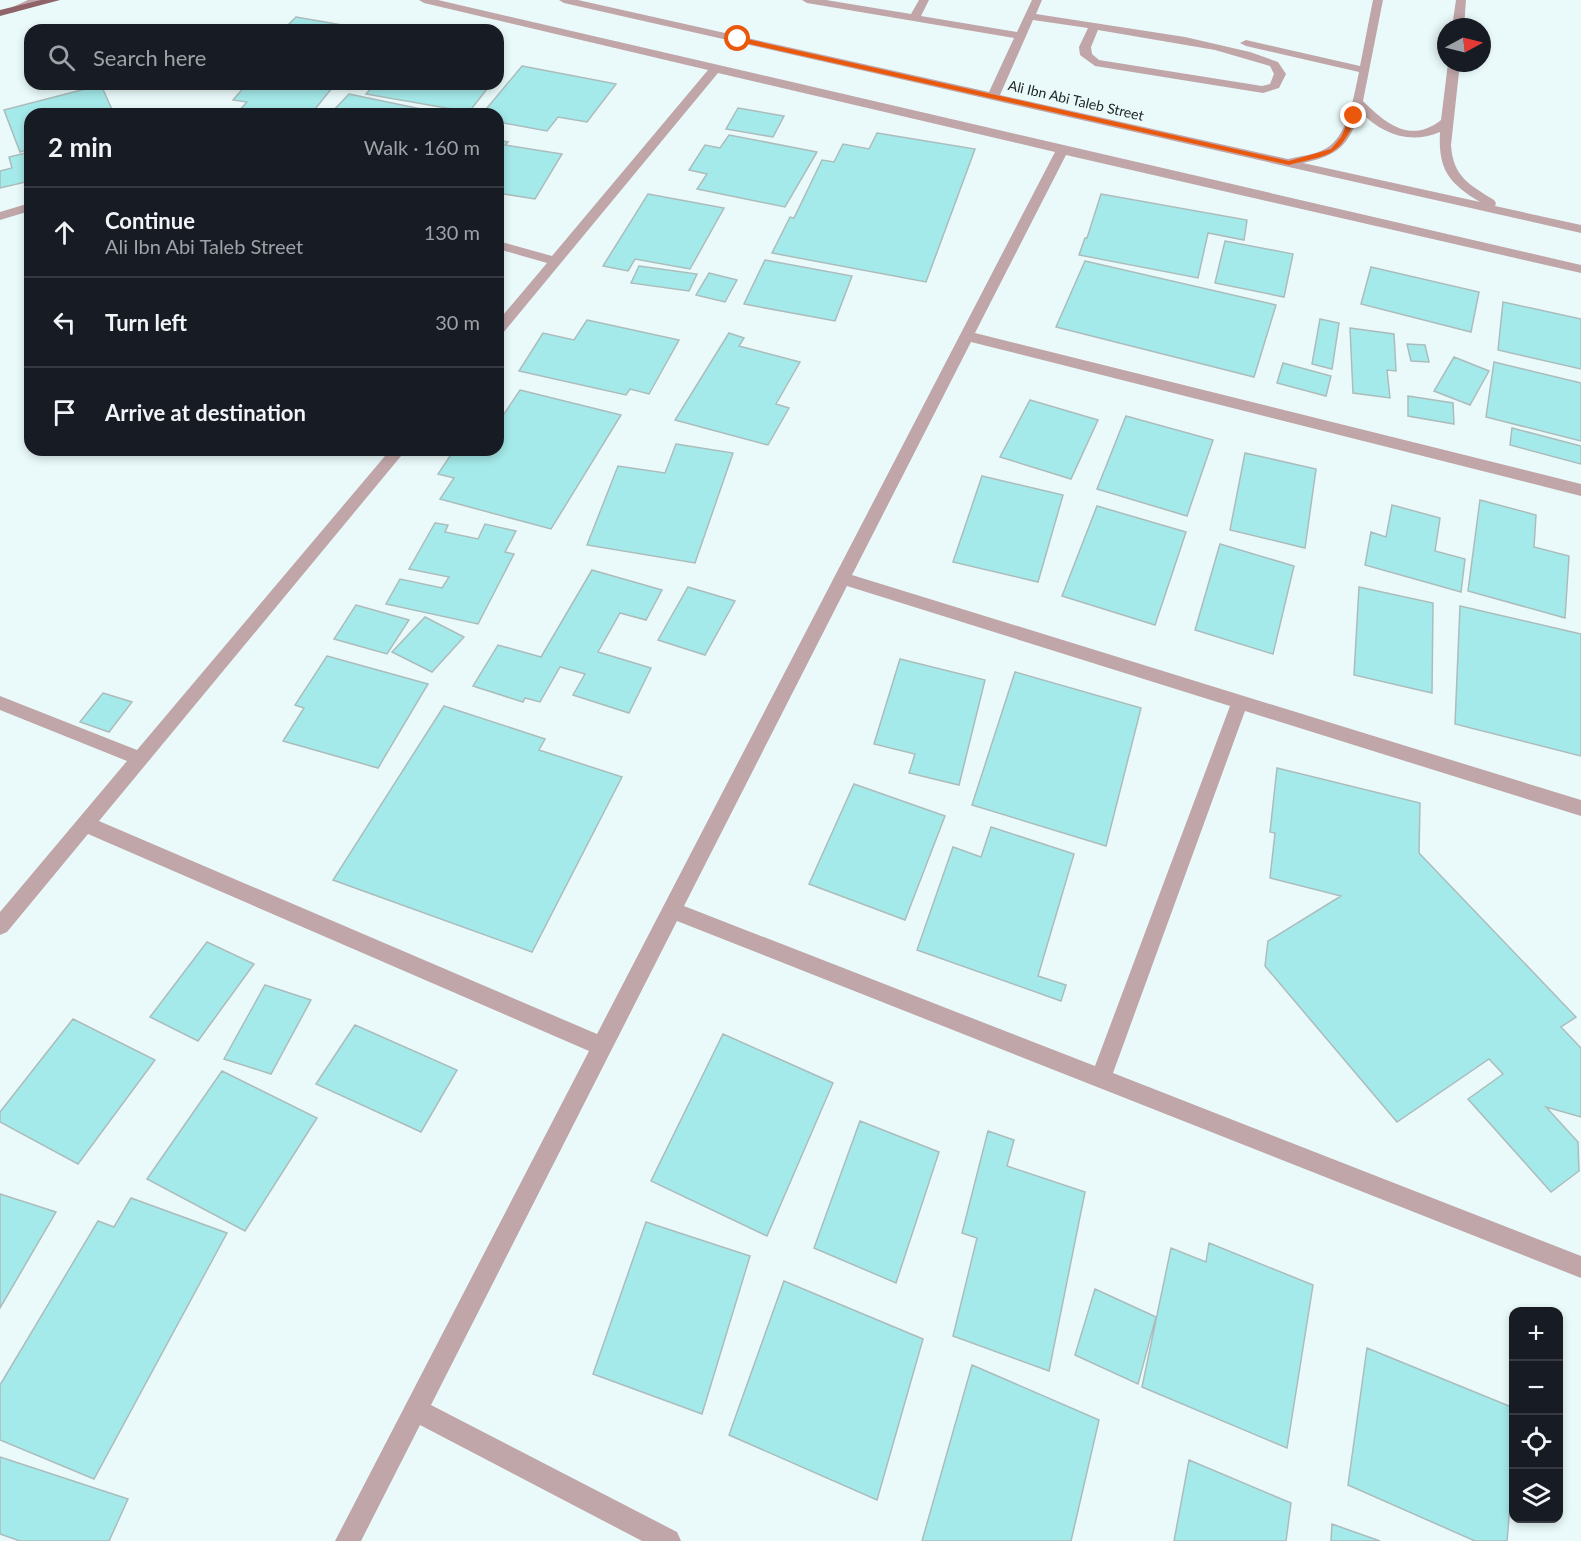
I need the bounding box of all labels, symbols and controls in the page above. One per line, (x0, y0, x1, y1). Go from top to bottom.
north arrow (1437, 18, 1491, 72)
search box (24, 24, 504, 90)
route start (724, 25, 750, 51)
icon: search (45, 41, 78, 74)
text: Search here (93, 44, 206, 71)
street label: Ali Ibn Abi Taleb Street (1007, 76, 1145, 124)
route end (1340, 102, 1366, 128)
text: 2 min (48, 131, 112, 163)
text: Walk · 160 m (364, 135, 480, 159)
text: Continue (105, 207, 195, 234)
icon: ahead (48, 216, 81, 249)
text: 130 m (424, 220, 480, 244)
text: Ali Ibn Abi Taleb Street (105, 234, 303, 258)
icon: left (48, 306, 81, 339)
text: Turn left (105, 309, 187, 336)
text: 30 m (435, 310, 480, 334)
icon: arrive (48, 396, 81, 429)
text: Arrive at destination (105, 399, 306, 426)
map controls (1509, 1307, 1563, 1523)
button: + (1509, 1307, 1563, 1361)
button: − (1509, 1361, 1563, 1415)
button: locate (1509, 1415, 1563, 1469)
button: layers (1509, 1469, 1563, 1523)

